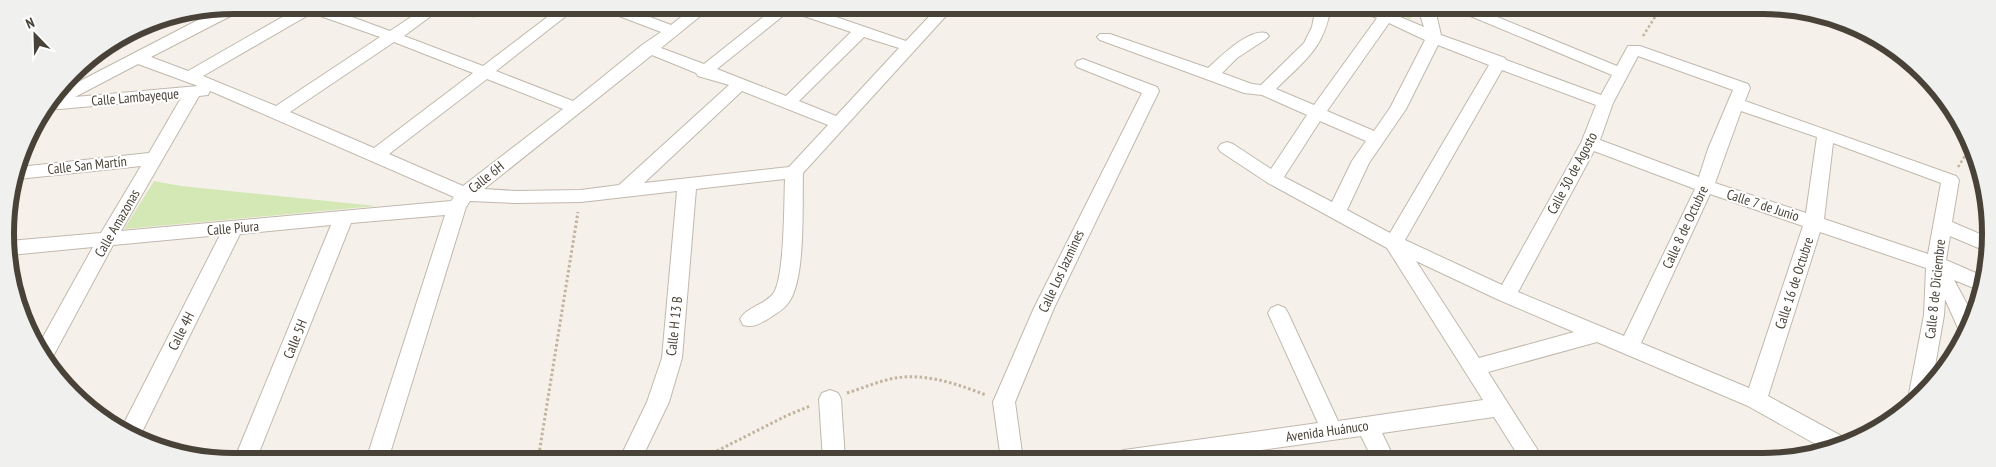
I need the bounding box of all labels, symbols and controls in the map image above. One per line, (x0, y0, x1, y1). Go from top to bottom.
north arrow (10, 10, 60, 60)
text: N (23, 13, 37, 33)
street label: Calle Lambayeque (90, 84, 180, 110)
street label: Calle 30 de Agosto (1543, 129, 1601, 217)
street label: Calle San Martín (47, 152, 127, 178)
street label: Calle 6H (464, 157, 508, 197)
street label: Calle 8 de Octubre (1658, 182, 1712, 271)
street label: Calle 7 de Junio (1724, 185, 1802, 225)
street label: Calle Amazonas (90, 186, 144, 260)
street label: Calle Piura (206, 217, 260, 239)
street label: Calle Los Jazmines (1034, 227, 1088, 315)
street label: Calle 16 de Octubre (1771, 234, 1817, 331)
street label: Calle 8 de Diciembre (1921, 238, 1949, 340)
street label: Calle H 13 B (662, 295, 686, 357)
street label: Calle 4H (164, 309, 198, 353)
street label: Calle 5H (279, 317, 311, 361)
street label: Avenida Huánuco (1284, 416, 1370, 446)

